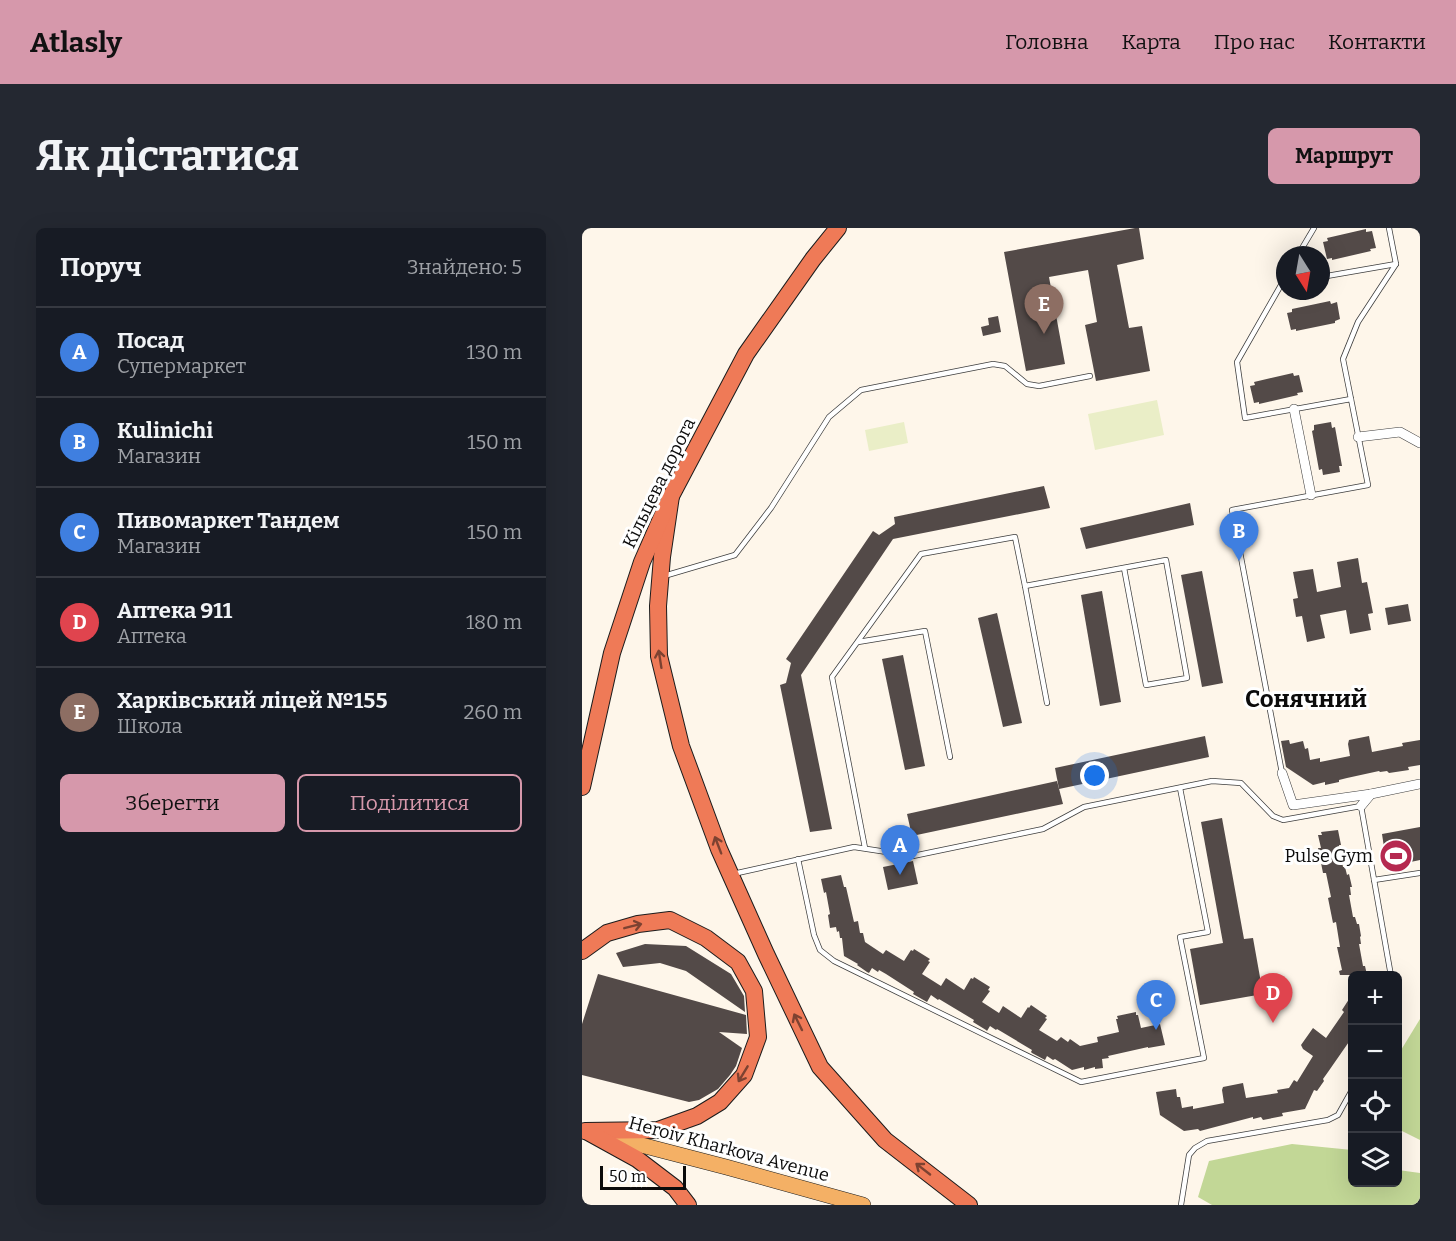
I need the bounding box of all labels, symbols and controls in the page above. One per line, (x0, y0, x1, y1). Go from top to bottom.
text: Atlasly (30, 26, 122, 59)
text: Головна (1005, 29, 1089, 55)
text: Карта (1122, 29, 1181, 55)
text: Про нас (1214, 29, 1295, 55)
text: Контакти (1328, 29, 1426, 55)
button: Маршрут (1268, 128, 1420, 184)
text: Як дістатися (36, 131, 299, 181)
north arrow (1276, 246, 1330, 300)
text: Поруч (60, 252, 142, 283)
text: Знайдено: 5 (407, 255, 522, 279)
pin: E (1024, 285, 1064, 334)
text: Посад (117, 327, 184, 354)
text: A (72, 340, 87, 364)
text: 130 m (467, 340, 522, 364)
text: Супермаркет (117, 354, 246, 378)
street label: Кільцева дорога (618, 414, 700, 552)
text: Kulinichi (117, 417, 213, 444)
text: B (73, 430, 86, 454)
text: 150 m (467, 430, 522, 454)
text: Магазин (117, 444, 201, 468)
text: Пивомаркет Тандем (117, 507, 340, 534)
pin: B (1220, 512, 1258, 561)
text: C (73, 520, 86, 544)
text: 150 m (467, 520, 522, 544)
text: Магазин (117, 534, 201, 558)
text: Аптека 911 (117, 597, 232, 624)
text: D (72, 610, 87, 634)
text: 180 m (466, 610, 522, 634)
text: Аптека (117, 624, 187, 648)
one-way arrow (655, 650, 666, 669)
district label: Сонячний (1245, 685, 1367, 713)
text: Харківський ліцей №155 (117, 687, 387, 714)
text: E (73, 700, 86, 724)
text: 260 m (463, 700, 522, 724)
text: Школа (117, 714, 183, 738)
your location (1080, 761, 1109, 790)
button: Зберегти (60, 774, 285, 832)
button: Поділитися (297, 774, 522, 832)
pin: A (880, 826, 920, 875)
one-way arrow (712, 836, 723, 855)
sports icon: Pulse Gym (1378, 838, 1414, 874)
place label: Pulse Gym (1285, 845, 1373, 867)
one-way arrow (624, 919, 643, 931)
map controls (1348, 971, 1402, 1187)
button: + (1348, 971, 1402, 1025)
pin: D (1254, 974, 1292, 1023)
pin: C (1136, 980, 1176, 1030)
one-way arrow (792, 1014, 804, 1032)
button: − (1348, 1025, 1402, 1079)
one-way arrow (736, 1065, 748, 1082)
button: locate (1348, 1079, 1402, 1133)
street label: Heroiv Kharkova Avenue (626, 1112, 832, 1186)
button: layers (1348, 1133, 1402, 1187)
scale bar (600, 1163, 686, 1190)
one-way arrow (915, 1163, 931, 1176)
text: 50 m (609, 1167, 646, 1186)

